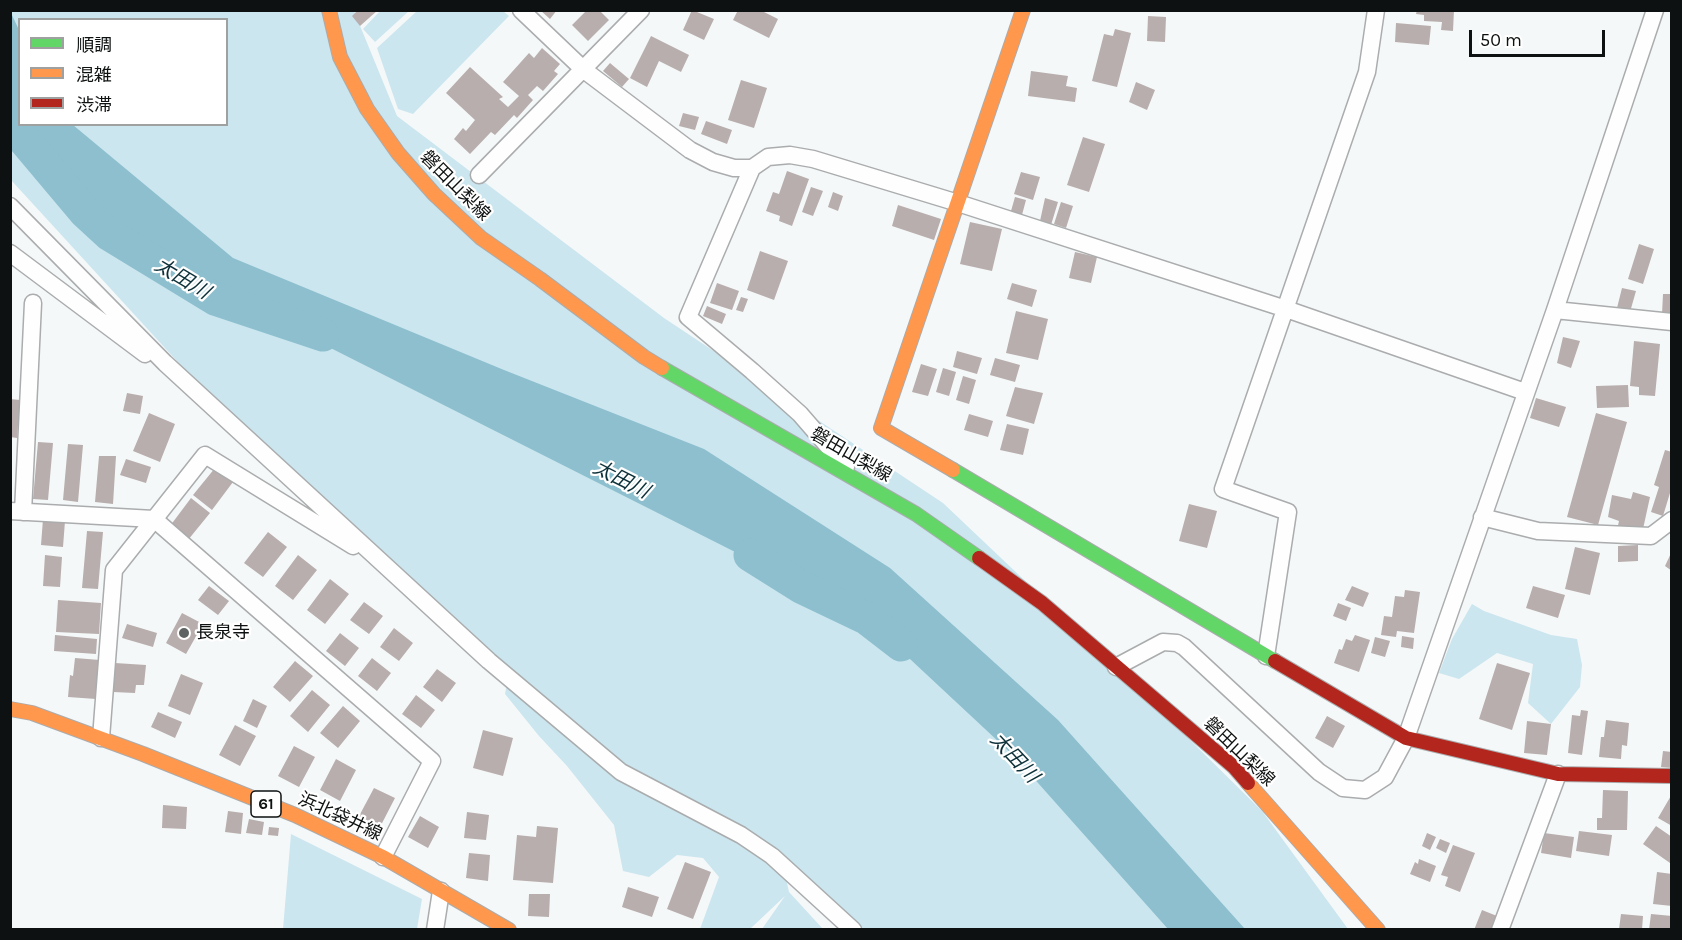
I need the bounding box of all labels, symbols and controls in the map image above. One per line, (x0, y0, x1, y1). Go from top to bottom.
legend (18, 18, 228, 126)
scale bar (1472, 18, 1608, 56)
text: 50 m (1480, 29, 1522, 51)
text: 順調 (76, 34, 112, 56)
text: 混雑 (76, 64, 112, 86)
text: 渋滞 (76, 94, 112, 116)
street label: 磐田山梨線 (416, 147, 494, 225)
water label: 太田川 (150, 253, 214, 305)
street label: 磐田山梨線 (807, 423, 895, 487)
water label: 太田川 (589, 456, 653, 504)
place label: 長泉寺 (196, 622, 250, 644)
marker: 長泉寺 (177, 626, 191, 640)
street label: 磐田山梨線 (1199, 713, 1279, 791)
water label: 太田川 (985, 728, 1043, 788)
street label: 浜北袋井線 (295, 788, 385, 846)
road number: 61 (251, 791, 281, 817)

